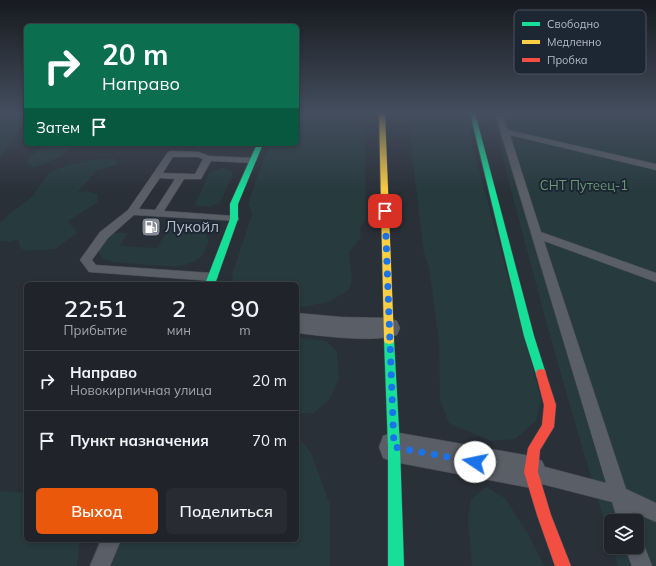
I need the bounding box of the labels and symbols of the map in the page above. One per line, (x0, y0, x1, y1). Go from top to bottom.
legend (514, 10, 646, 74)
text: Свободно (547, 17, 600, 31)
text: Медленно (547, 35, 601, 49)
text: Пробка (547, 53, 588, 67)
park label: СНТ Путеец-1 (540, 177, 628, 193)
pin (368, 194, 402, 228)
fuel station icon: Лукойл (140, 216, 162, 238)
place label: Лукойл (165, 217, 219, 236)
position arrow (454, 441, 496, 483)

